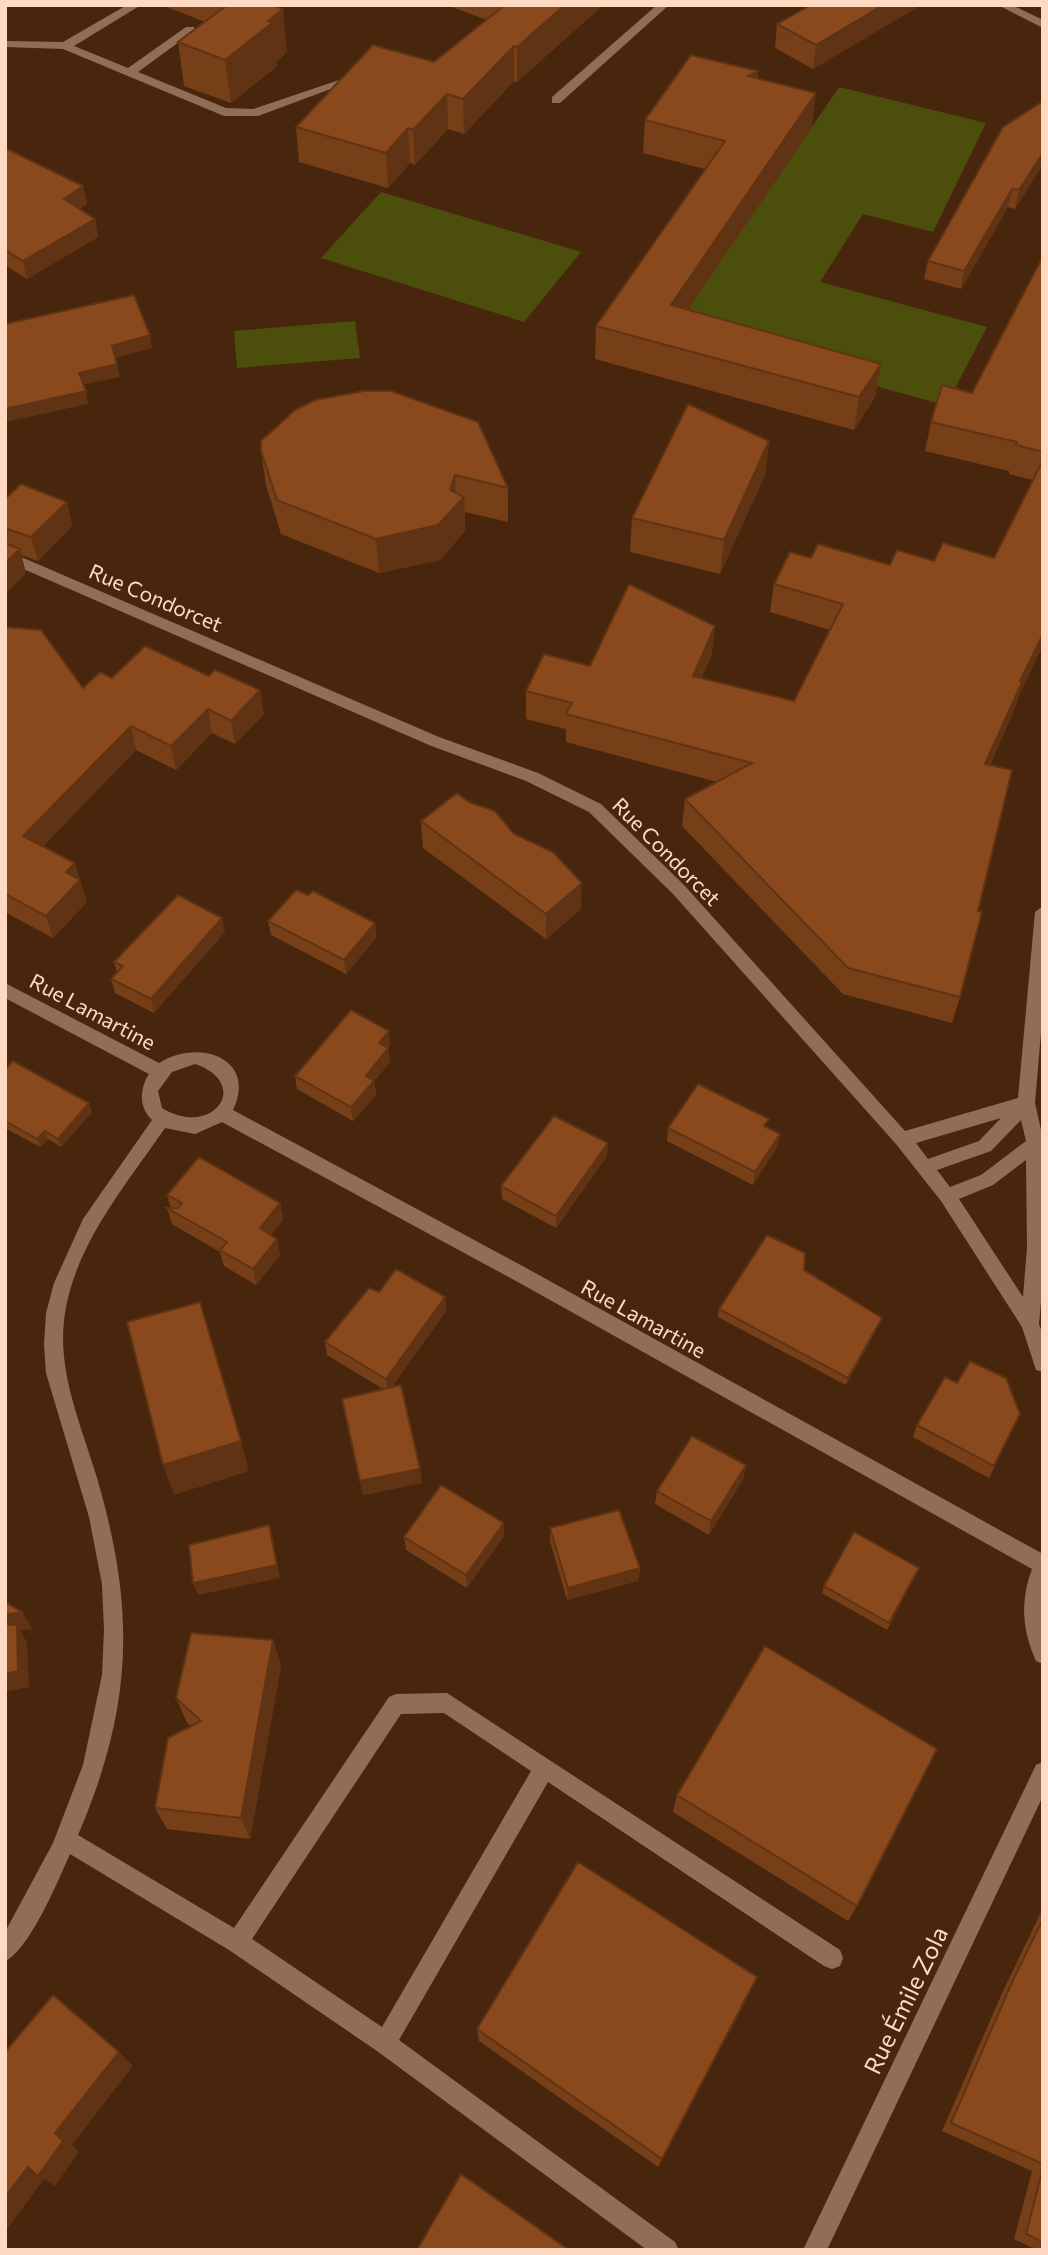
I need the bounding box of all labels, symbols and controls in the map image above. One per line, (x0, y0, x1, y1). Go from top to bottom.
street label: Rue Condorcet (86, 558, 226, 636)
street label: Rue Condorcet (608, 792, 726, 910)
street label: Rue Lamartine (26, 967, 160, 1055)
street label: Rue Lamartine (577, 1273, 711, 1363)
street label: Rue Émile Zola (857, 1922, 953, 2078)

